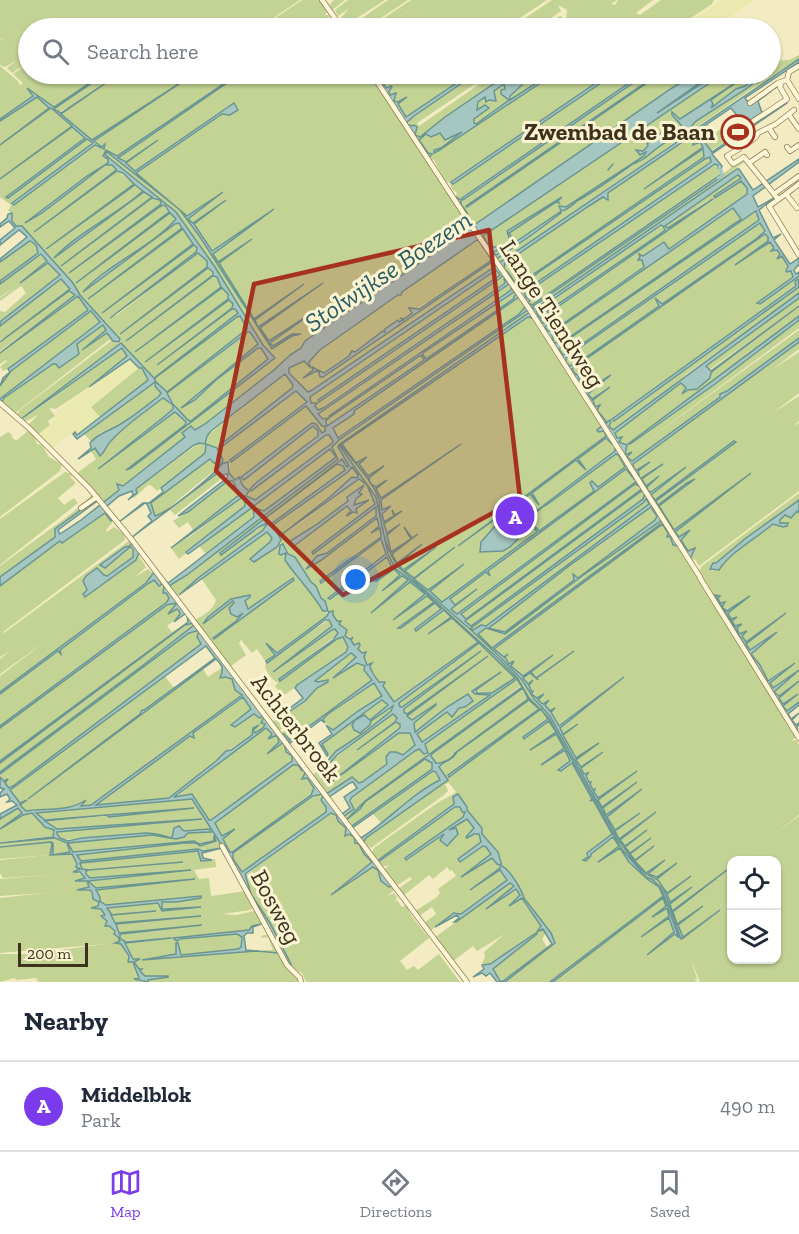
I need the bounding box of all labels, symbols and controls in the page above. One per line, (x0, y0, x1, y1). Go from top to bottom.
search box (18, 18, 781, 84)
icon: search (39, 35, 72, 68)
text: Search here (87, 38, 198, 65)
sports icon: Zwembad de Baan (720, 114, 756, 150)
place label: Zwembad de Baan (524, 117, 715, 146)
water label: Stolwijkse Boezem (298, 203, 478, 339)
street label: Lange Tiendweg (494, 235, 611, 393)
pin: A (496, 494, 534, 538)
your location (341, 565, 370, 594)
street label: Achterbroek (245, 668, 348, 788)
map controls (727, 856, 781, 964)
button: locate (727, 856, 781, 910)
street label: Bosweg (245, 865, 308, 949)
button: layers (727, 910, 781, 964)
scale bar (18, 940, 88, 968)
text: 200 m (27, 944, 71, 963)
text: Nearby (24, 1005, 108, 1037)
text: Middelblok (81, 1081, 191, 1108)
text: A (37, 1094, 50, 1118)
text: 490 m (720, 1094, 775, 1118)
text: Park (81, 1108, 121, 1132)
tab: Map (109, 1166, 142, 1221)
tab: Directions (360, 1166, 432, 1221)
tab: Saved (650, 1166, 690, 1221)

